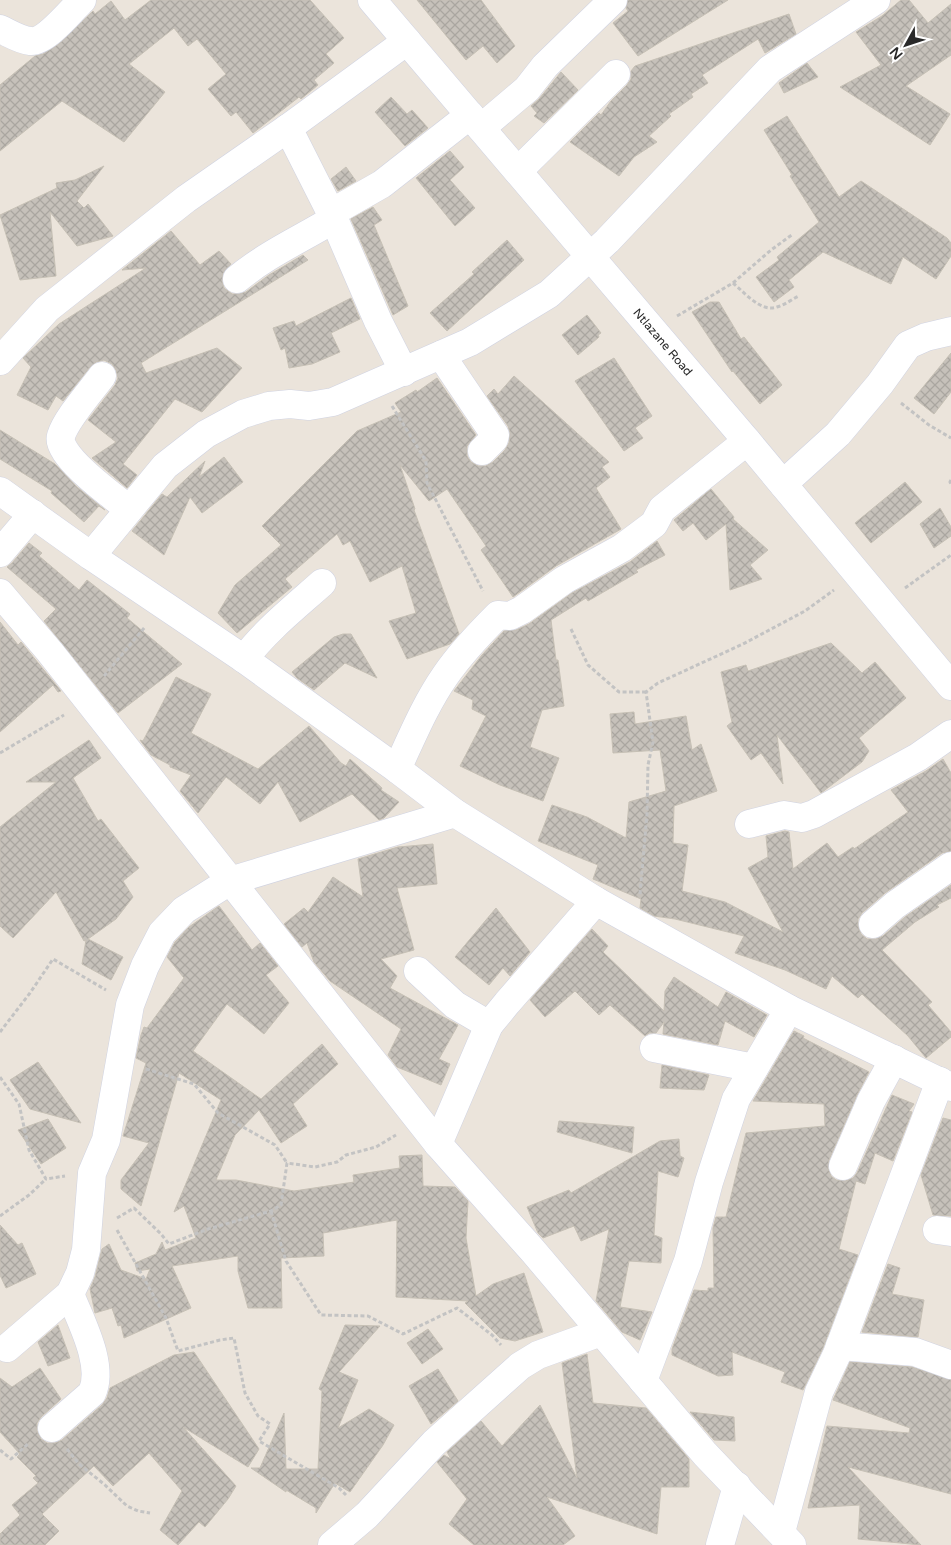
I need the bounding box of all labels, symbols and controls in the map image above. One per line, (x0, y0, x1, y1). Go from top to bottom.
north arrow (881, 20, 931, 70)
text: N (886, 43, 907, 63)
street label: Ntlazane Road (630, 306, 695, 379)

